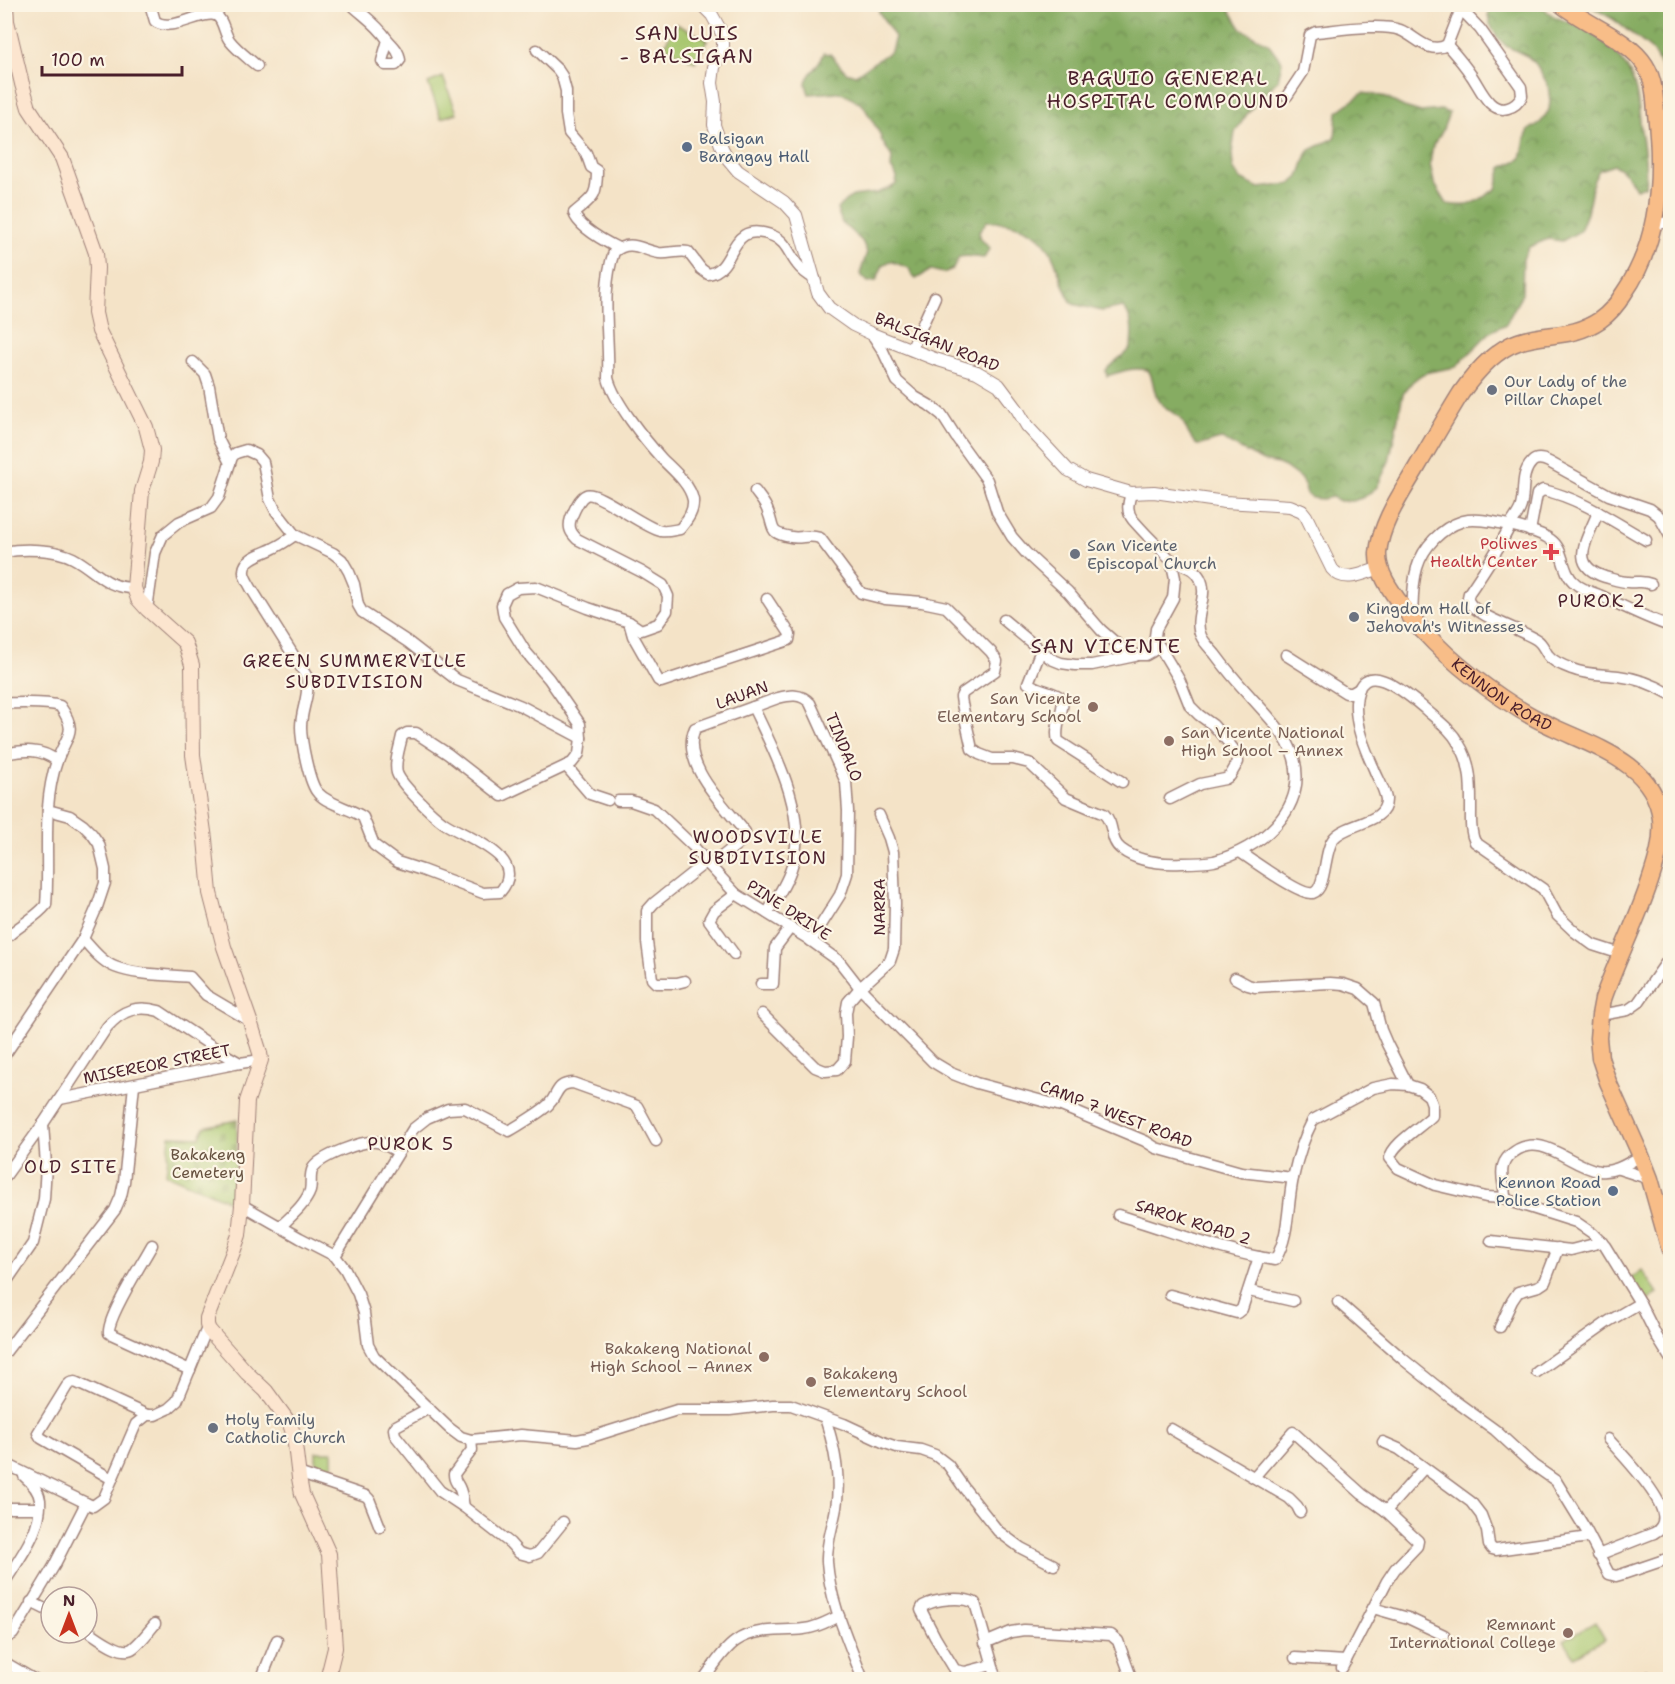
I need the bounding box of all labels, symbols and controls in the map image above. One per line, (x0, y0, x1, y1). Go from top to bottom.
district label: SAN LUIS - BALSIGAN (620, 20, 754, 69)
scale bar (42, 39, 182, 77)
text: 100 m (51, 48, 105, 72)
district label: BAGUIO GENERAL HOSPITAL COMPOUND (1046, 65, 1290, 114)
place label: Balsigan Barangay Hall (699, 128, 809, 167)
marker: Balsigan Barangay Hall (680, 140, 694, 154)
street label: BALSIGAN ROAD (872, 307, 1002, 377)
place label: Our Lady of the Pillar Chapel (1504, 371, 1627, 410)
marker: Our Lady of the Pillar Chapel (1485, 383, 1499, 397)
place label: Poliwes Health Center (1430, 533, 1538, 572)
place label: San Vicente Episcopal Church (1087, 535, 1217, 574)
marker: Poliwes Health Center (1542, 543, 1560, 561)
marker: San Vicente Episcopal Church (1068, 547, 1082, 561)
district label: PUROK 2 (1558, 589, 1646, 613)
place label: Kingdom Hall of Jehovah's Witnesses (1366, 598, 1524, 637)
marker: Kingdom Hall of Jehovah's Witnesses (1347, 610, 1361, 624)
district label: SAN VICENTE (1030, 633, 1182, 659)
district label: GREEN SUMMERVILLE SUBDIVISION (243, 649, 467, 694)
street label: KENNON ROAD (1447, 653, 1556, 736)
street label: LAUAN (713, 676, 771, 714)
place label: San Vicente Elementary School (937, 688, 1081, 727)
marker: San Vicente Elementary School (1086, 700, 1100, 714)
street label: TINDALO (821, 709, 867, 785)
place label: San Vicente National High School – Annex (1181, 722, 1344, 761)
marker: San Vicente National High School – Annex (1162, 734, 1176, 748)
district label: WOODSVILLE SUBDIVISION (689, 825, 827, 870)
street label: PINE DRIVE (743, 875, 835, 945)
street label: NARRA (869, 878, 890, 936)
street label: MISEREOR STREET (82, 1039, 233, 1089)
street label: CAMP 7 WEST ROAD (1037, 1075, 1195, 1153)
district label: PUROK 5 (367, 1132, 455, 1156)
park label: Bakakeng Cemetery (171, 1144, 246, 1183)
district label: OLD SITE (24, 1155, 118, 1179)
place label: Kennon Road Police Station (1496, 1172, 1601, 1211)
marker: Kennon Road Police Station (1606, 1184, 1620, 1198)
street label: SAROK ROAD 2 (1133, 1194, 1253, 1250)
place label: Bakakeng National High School – Annex (590, 1338, 752, 1377)
marker: Bakakeng National High School – Annex (757, 1350, 771, 1364)
place label: Bakakeng Elementary School (823, 1363, 967, 1402)
marker: Bakakeng Elementary School (804, 1375, 818, 1389)
place label: Holy Family Catholic Church (225, 1409, 346, 1448)
marker: Holy Family Catholic Church (206, 1421, 220, 1435)
north arrow (39, 1585, 99, 1645)
text: N (63, 1590, 75, 1611)
place label: Remnant International College (1389, 1614, 1556, 1653)
marker: Remnant International College (1561, 1626, 1575, 1640)

